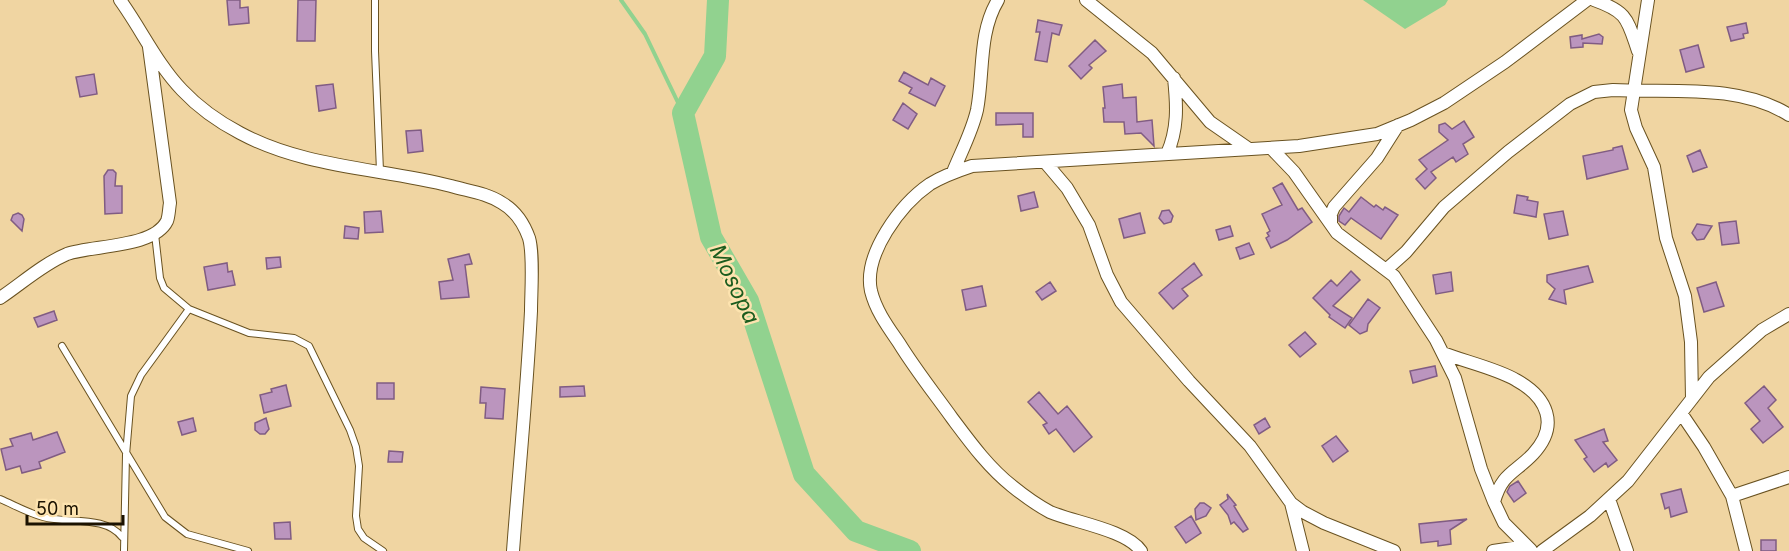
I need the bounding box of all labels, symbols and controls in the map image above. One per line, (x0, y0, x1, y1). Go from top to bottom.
water label: Mosopa (705, 240, 765, 328)
scale bar (27, 488, 123, 526)
text: 50 m (36, 498, 79, 519)

